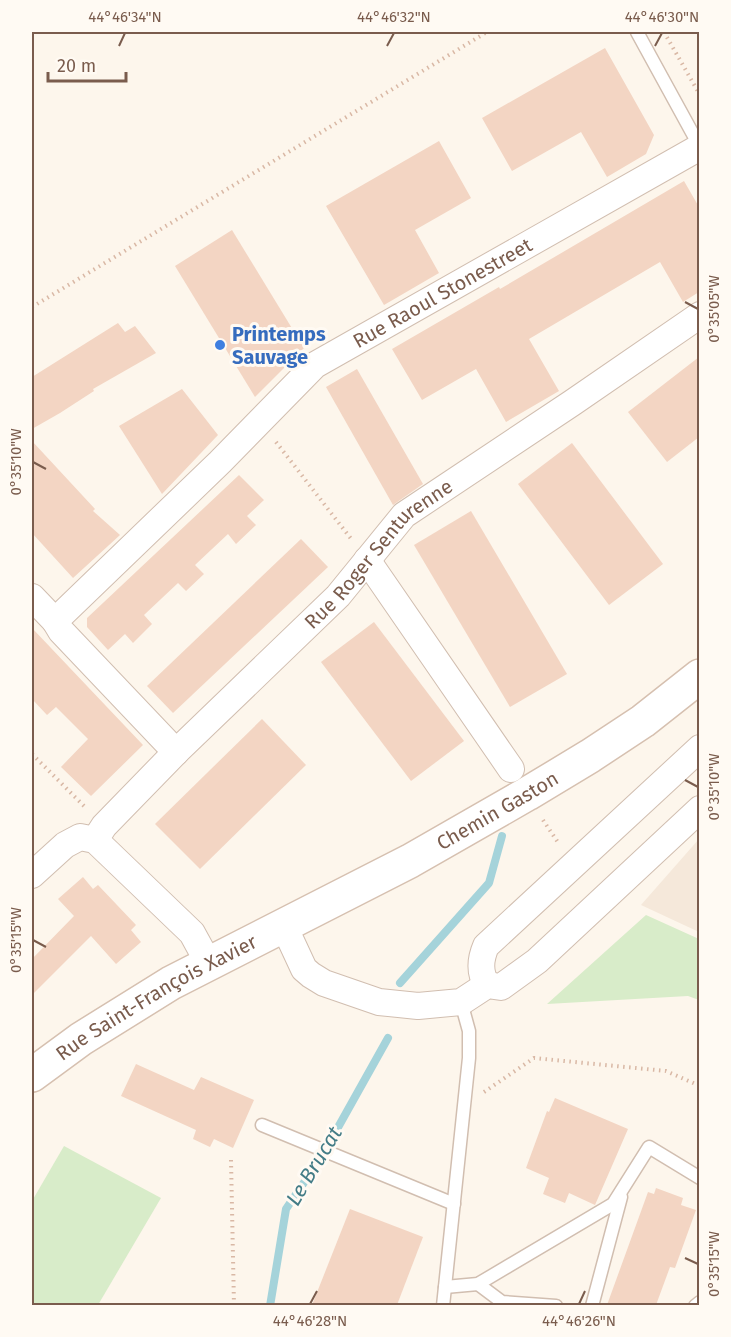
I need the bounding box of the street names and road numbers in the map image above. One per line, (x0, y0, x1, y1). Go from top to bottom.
street label: Rue Raoul Stonestreet (349, 232, 537, 353)
street label: Rue Roger Senturenne (299, 474, 457, 634)
street label: Chemin Gaston (432, 766, 563, 855)
street label: Rue Saint-François Xavier (51, 929, 261, 1065)

